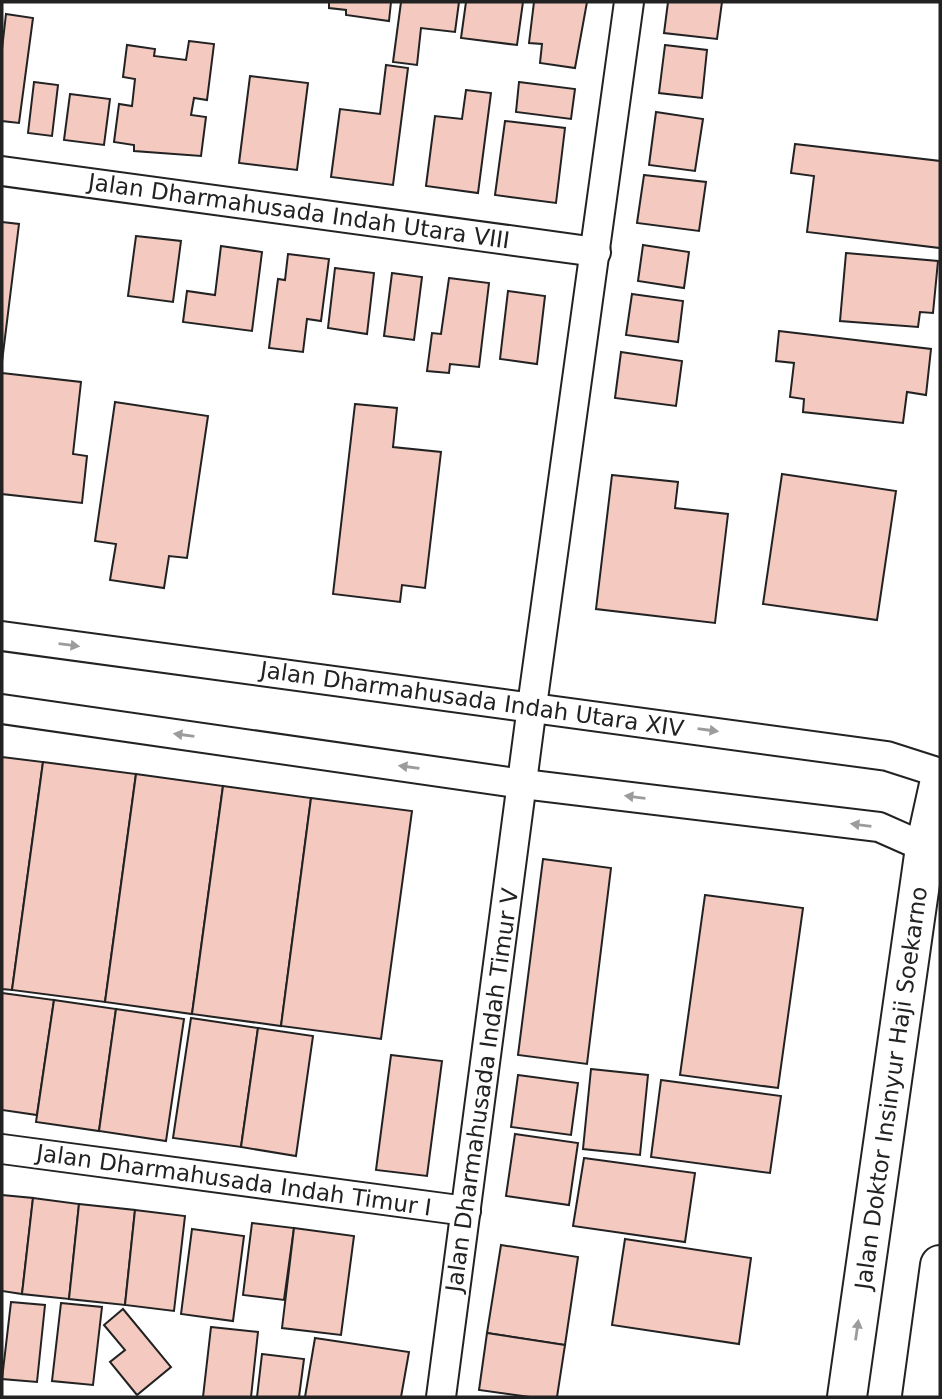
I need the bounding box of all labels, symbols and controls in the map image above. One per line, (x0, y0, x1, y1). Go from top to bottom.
street label: Jalan Dharmahusada Indah Utara VIII (85, 168, 511, 253)
one-way arrow (59, 640, 81, 651)
street label: Jalan Dharmahusada Indah Utara XIV (257, 656, 686, 742)
one-way arrow (697, 725, 719, 736)
one-way arrow (173, 729, 195, 740)
one-way arrow (398, 762, 420, 773)
one-way arrow (624, 792, 646, 803)
one-way arrow (850, 820, 872, 831)
street label: Jalan Doktor Insinyur Haji Soekarno (850, 885, 932, 1293)
street label: Jalan Dharmahusada Indah Timur V (440, 886, 523, 1296)
street label: Jalan Dharmahusada Indah Timur I (33, 1139, 433, 1221)
one-way arrow (851, 1319, 862, 1341)

